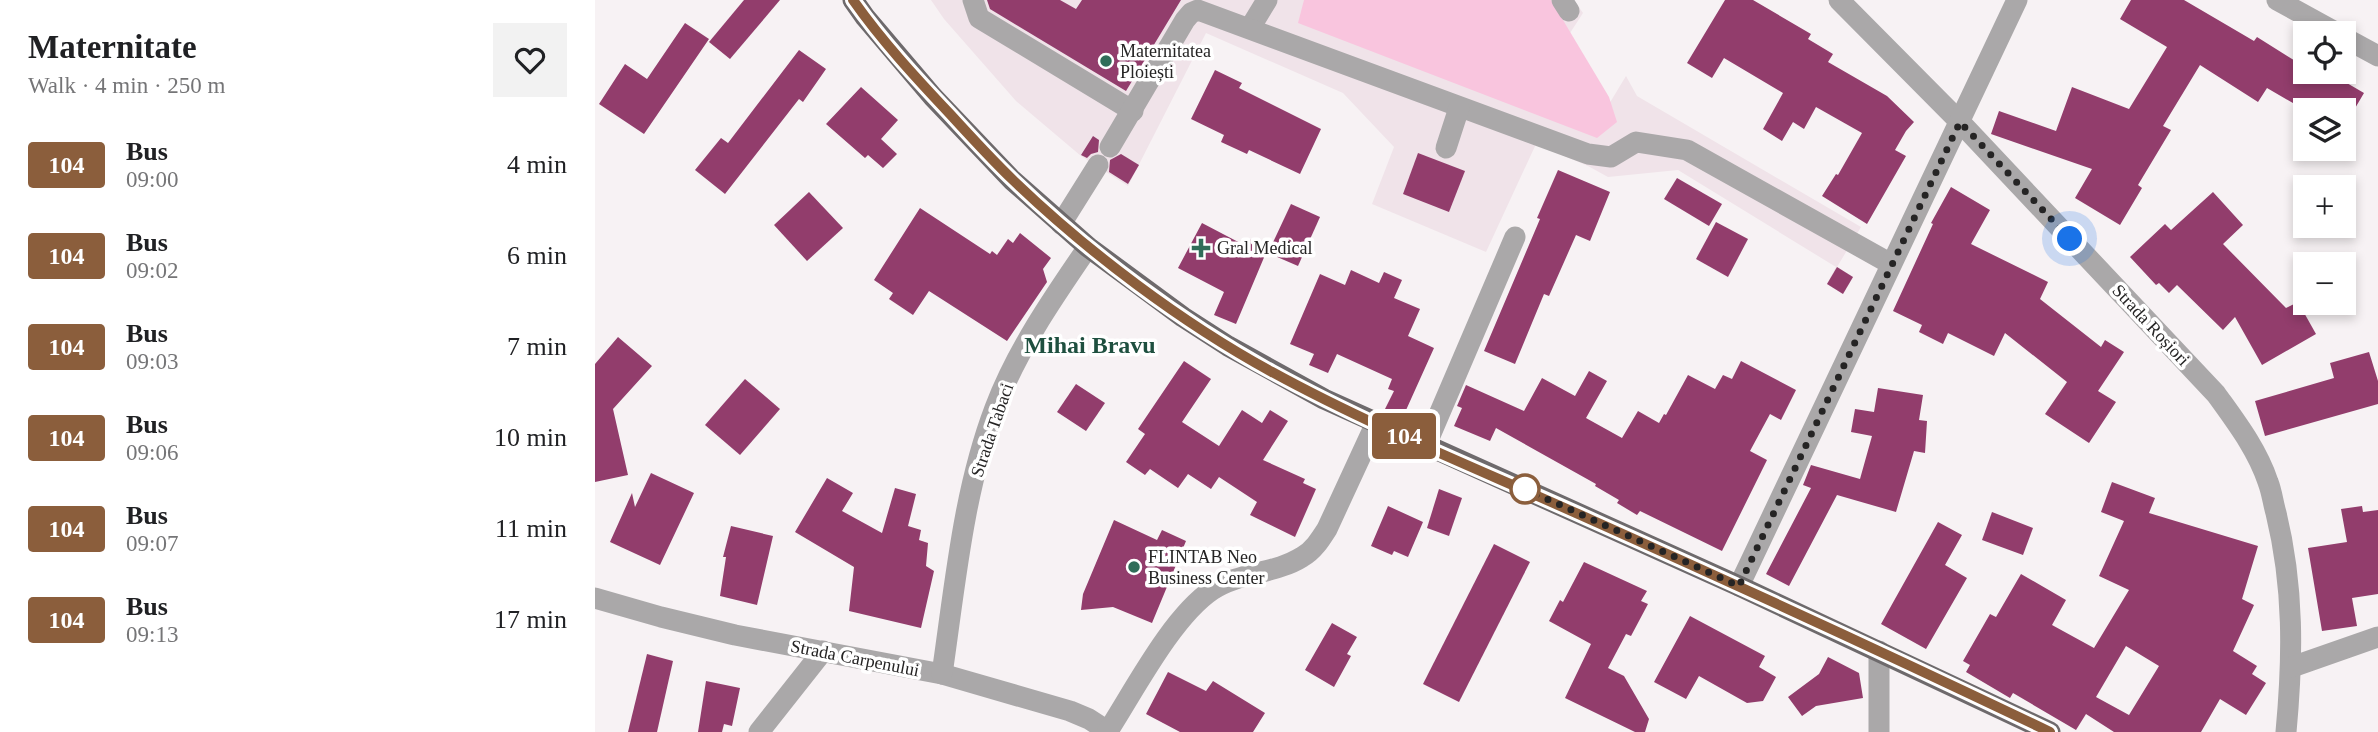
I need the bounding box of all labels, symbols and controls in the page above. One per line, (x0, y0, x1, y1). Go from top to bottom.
map controls (2293, 21, 2356, 315)
button: locate (2293, 21, 2356, 84)
button: heart (493, 23, 567, 97)
text: Maternitate (28, 29, 197, 65)
place label: Maternitatea Ploiești (1120, 41, 1211, 82)
marker: Maternitatea Ploiești (1098, 53, 1114, 69)
text: Walk · 4 min · 250 m (28, 73, 225, 98)
button: layers (2293, 98, 2356, 161)
text: Bus (126, 137, 168, 166)
text: 4 min (507, 150, 567, 179)
text: 104 (49, 152, 85, 178)
text: 09:00 (126, 167, 178, 192)
button: + (2293, 175, 2356, 238)
your location (2052, 221, 2087, 256)
text: Bus (126, 228, 168, 257)
marker: Gral Medical (1191, 238, 1211, 258)
place label: Gral Medical (1217, 238, 1312, 258)
text: 6 min (507, 241, 567, 270)
text: 104 (49, 243, 85, 269)
button: − (2293, 252, 2356, 315)
text: 09:02 (126, 258, 178, 283)
street label: Strada Roșiori (2108, 280, 2194, 370)
text: Bus (126, 319, 168, 348)
text: 7 min (507, 332, 567, 361)
district label: Mihai Bravu (1024, 332, 1156, 358)
text: 104 (49, 334, 85, 360)
text: 09:03 (126, 349, 178, 374)
street label: Strada Tabaci (967, 380, 1017, 480)
text: Bus (126, 410, 168, 439)
line badge: 104 (1364, 413, 1444, 459)
text: 10 min (494, 423, 567, 452)
text: 104 (1386, 423, 1422, 449)
text: 104 (49, 425, 85, 451)
text: 09:06 (126, 440, 178, 465)
unlabelled marker (1510, 474, 1540, 504)
text: Bus (126, 501, 168, 530)
text: 11 min (495, 514, 567, 543)
text: 104 (49, 516, 85, 542)
text: 09:07 (126, 531, 178, 556)
place label: FLINTAB Neo Business Center (1148, 547, 1265, 588)
marker: FLINTAB Neo Business Center (1126, 559, 1142, 575)
text: Bus (126, 592, 168, 621)
text: 17 min (494, 605, 567, 634)
text: 104 (49, 607, 85, 633)
text: 09:13 (126, 622, 178, 647)
street label: Strada Carpenului (789, 636, 921, 680)

